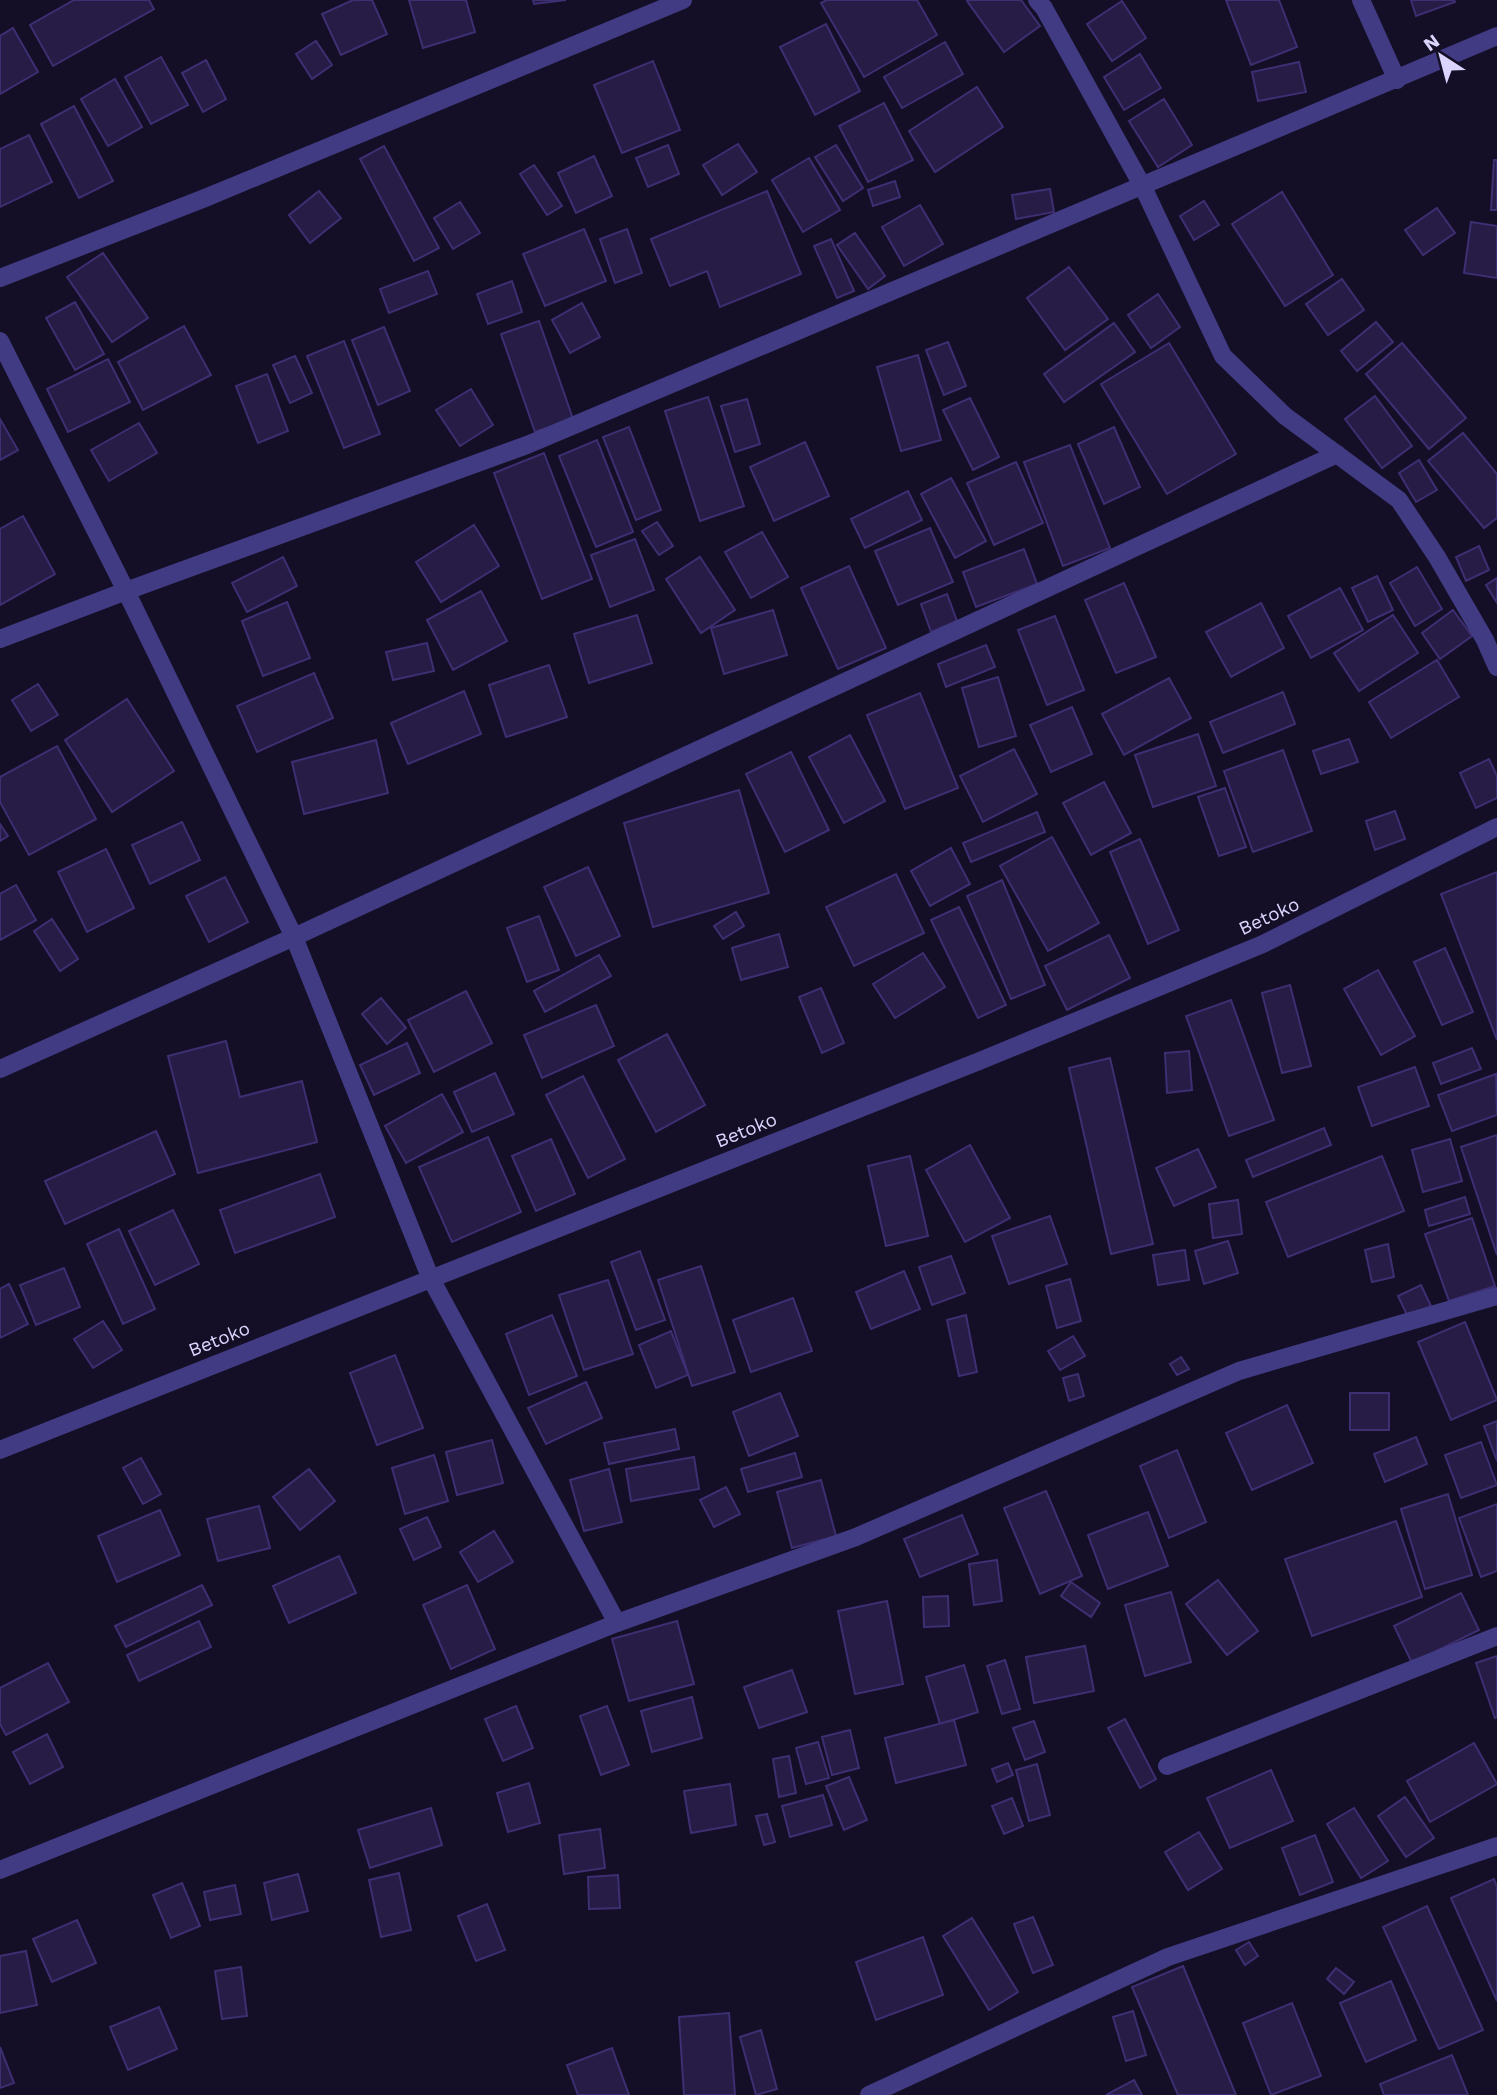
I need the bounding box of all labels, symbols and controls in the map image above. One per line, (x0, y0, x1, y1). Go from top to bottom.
north arrow (1406, 21, 1476, 91)
text: N (1419, 29, 1444, 56)
street label: Betoko (1235, 892, 1303, 940)
street label: Betoko (712, 1107, 780, 1153)
street label: Betoko (185, 1316, 253, 1362)

